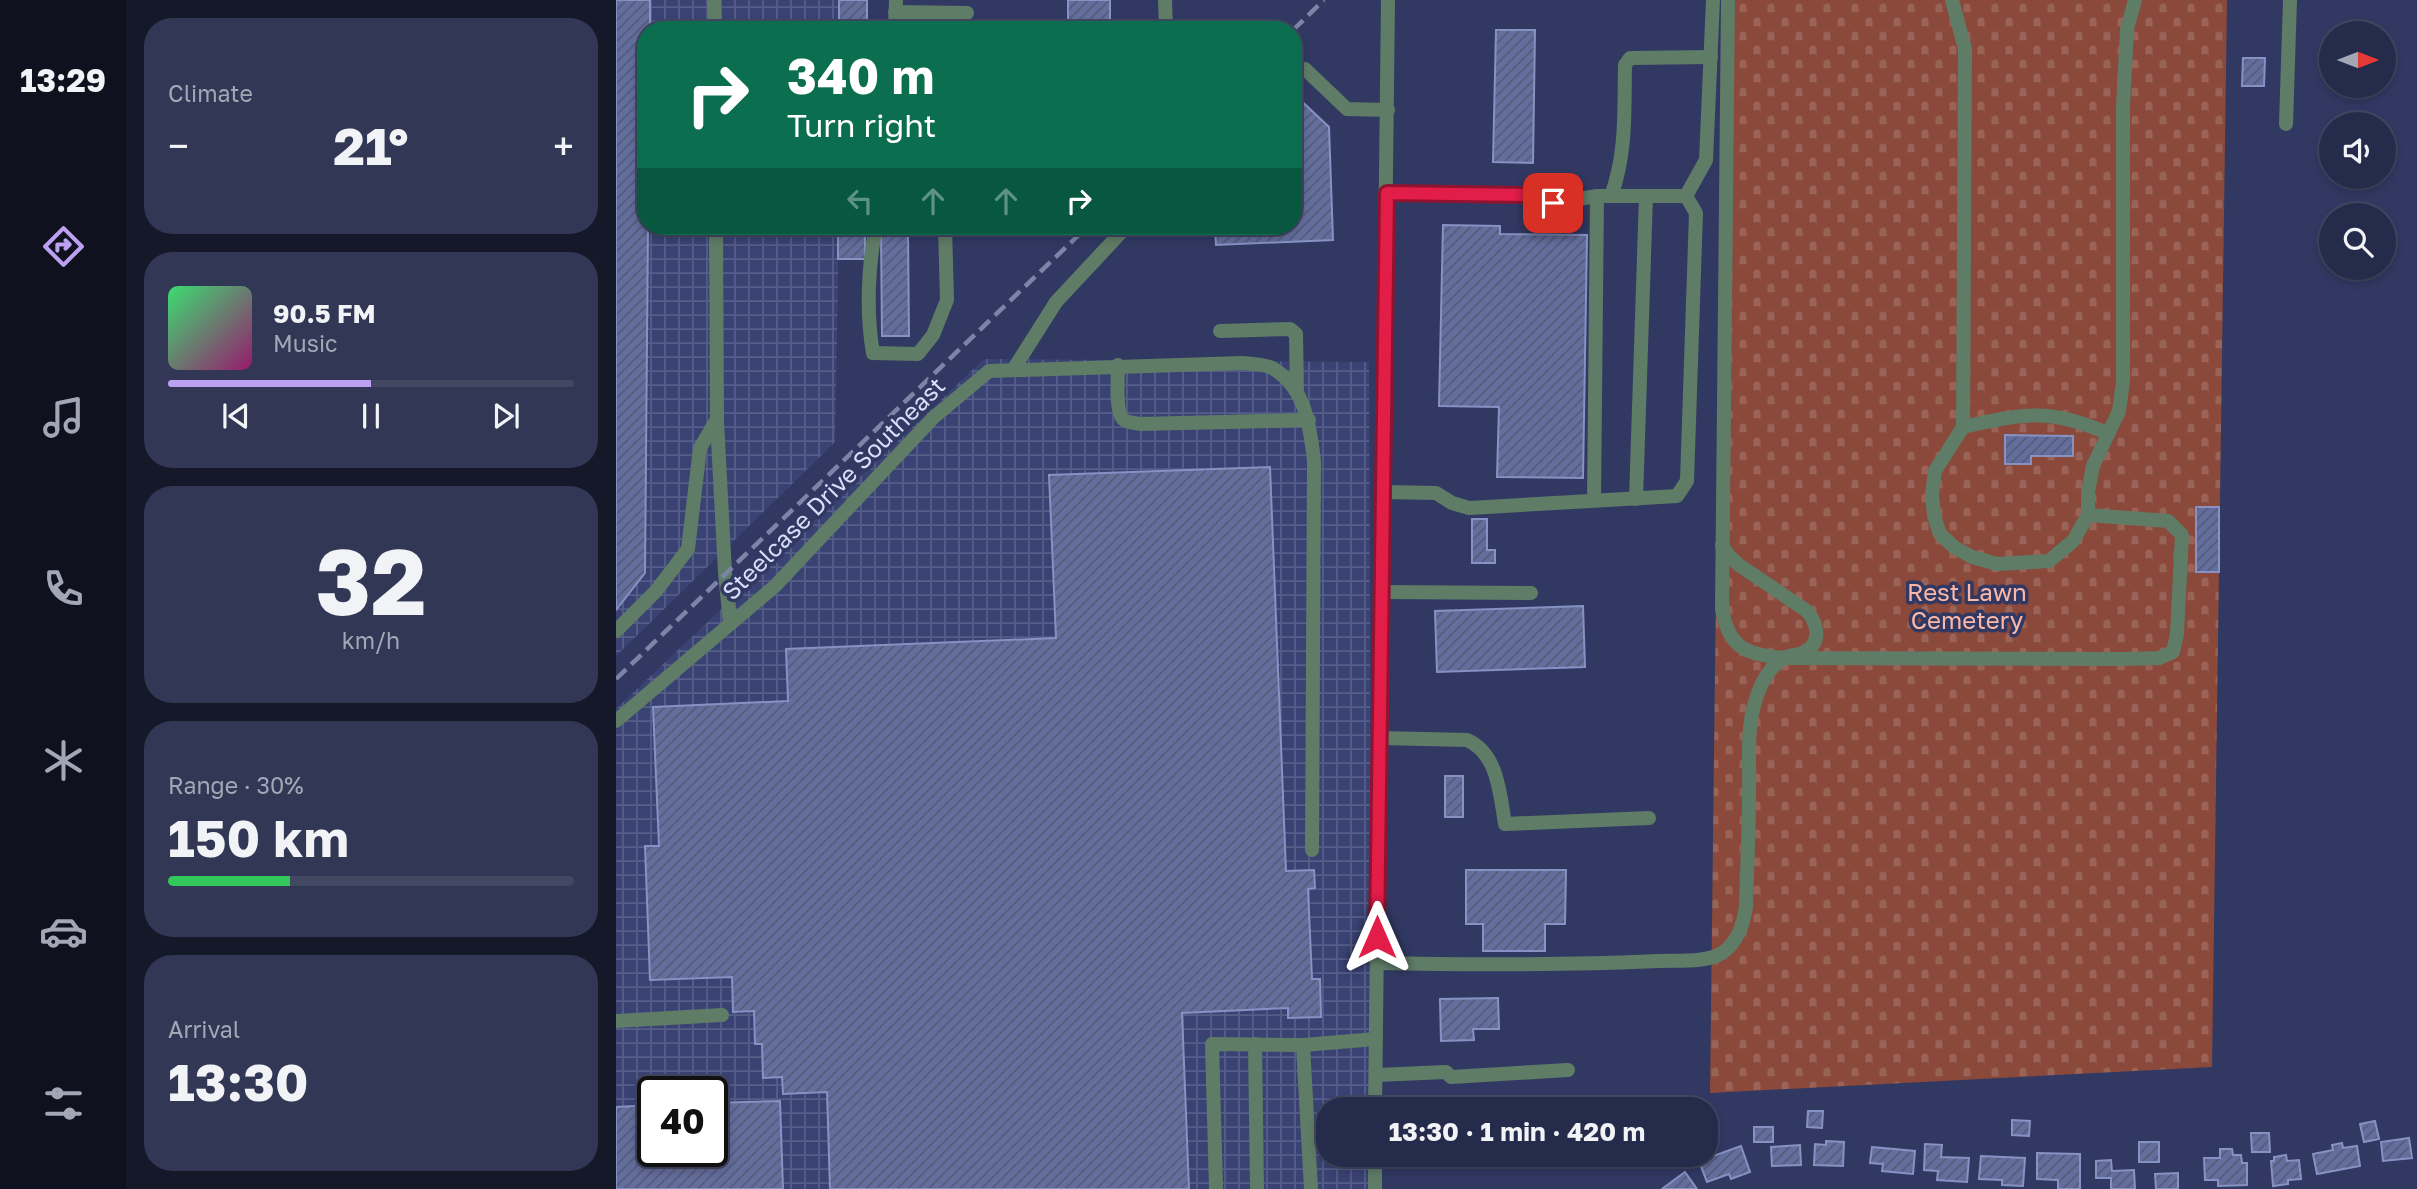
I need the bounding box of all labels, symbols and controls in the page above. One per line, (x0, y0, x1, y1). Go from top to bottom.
north arrow (2319, 21, 2396, 98)
map controls (2319, 21, 2396, 280)
text: 340 m (787, 46, 935, 105)
icon: right (672, 49, 763, 140)
text: 13:29 (20, 61, 106, 99)
text: Climate (168, 79, 253, 107)
text: Turn right (787, 106, 936, 144)
button: sound (2319, 112, 2396, 189)
text: 21° (333, 114, 409, 176)
text: − (168, 123, 189, 168)
text: + (553, 123, 574, 168)
pin (1523, 173, 1583, 233)
icon: left (841, 182, 879, 220)
icon: ahead (914, 182, 952, 220)
icon: ahead (987, 182, 1025, 220)
icon: right (1060, 182, 1098, 220)
icon: arrive (1534, 184, 1572, 222)
button: search (2319, 203, 2396, 280)
icon: directions (39, 222, 88, 271)
text: 90.5 FM (273, 298, 376, 329)
text: Music (273, 329, 338, 357)
street label: Steelcase Drive Southeast (716, 371, 950, 605)
icon: music (39, 393, 88, 442)
icon: previous (217, 397, 255, 435)
icon: pause (352, 397, 390, 435)
icon: next (487, 397, 525, 435)
text: 32 (315, 526, 427, 635)
icon: phone (39, 564, 88, 613)
park label: Rest Lawn Cemetery (1907, 577, 2027, 634)
text: km/h (342, 626, 400, 654)
icon: climate (39, 736, 88, 785)
text: Range · 30% (168, 771, 303, 799)
text: 150 km (168, 806, 349, 868)
position arrow (1340, 900, 1414, 974)
icon: car (39, 907, 88, 956)
text: Arrival (168, 1015, 240, 1043)
text: 13:30 (168, 1050, 309, 1112)
speed limit sign: 40 (637, 1076, 728, 1167)
icon: filters (39, 1079, 88, 1128)
text: 13:30 · 1 min · 420 m (1389, 1116, 1645, 1147)

